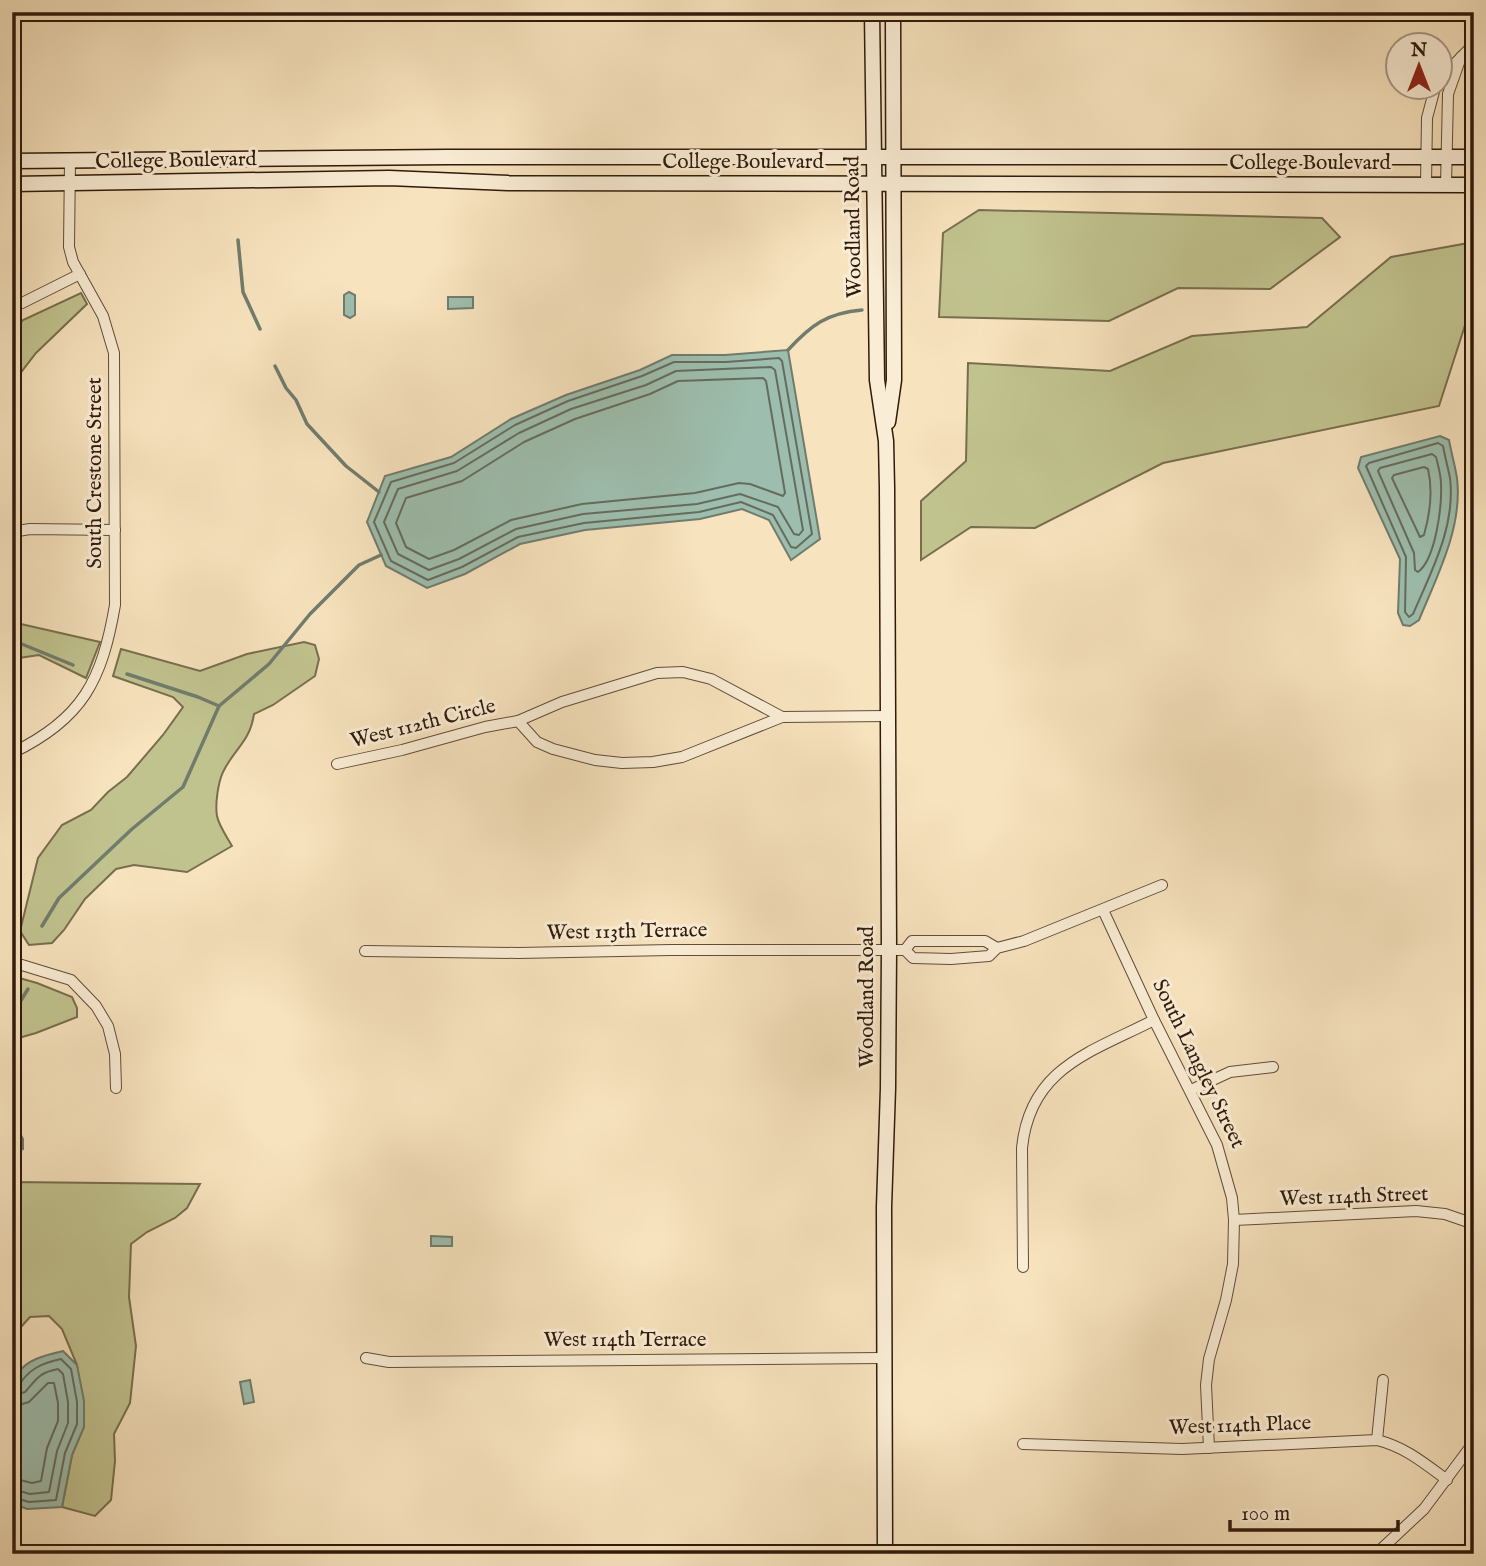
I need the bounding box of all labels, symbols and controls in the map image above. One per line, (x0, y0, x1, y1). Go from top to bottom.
north arrow (1384, 32, 1454, 102)
text: N (1410, 39, 1428, 63)
street label: College Boulevard (95, 146, 258, 176)
street label: College Boulevard (662, 149, 825, 176)
street label: College Boulevard (1229, 150, 1392, 177)
street label: Woodland Road (839, 155, 869, 298)
street label: South Crestone Street (82, 377, 109, 569)
street label: West 112th Circle (348, 693, 499, 755)
street label: West 113th Terrace (547, 917, 708, 947)
street label: Woodland Road (854, 925, 881, 1068)
street label: South Langley Street (1145, 975, 1251, 1153)
street label: West 114th Street (1279, 1181, 1429, 1213)
street label: West 114th Terrace (544, 1327, 707, 1354)
street label: West 114th Place (1168, 1410, 1312, 1442)
scale bar (1230, 1489, 1398, 1533)
text: 100 m (1241, 1501, 1290, 1528)

